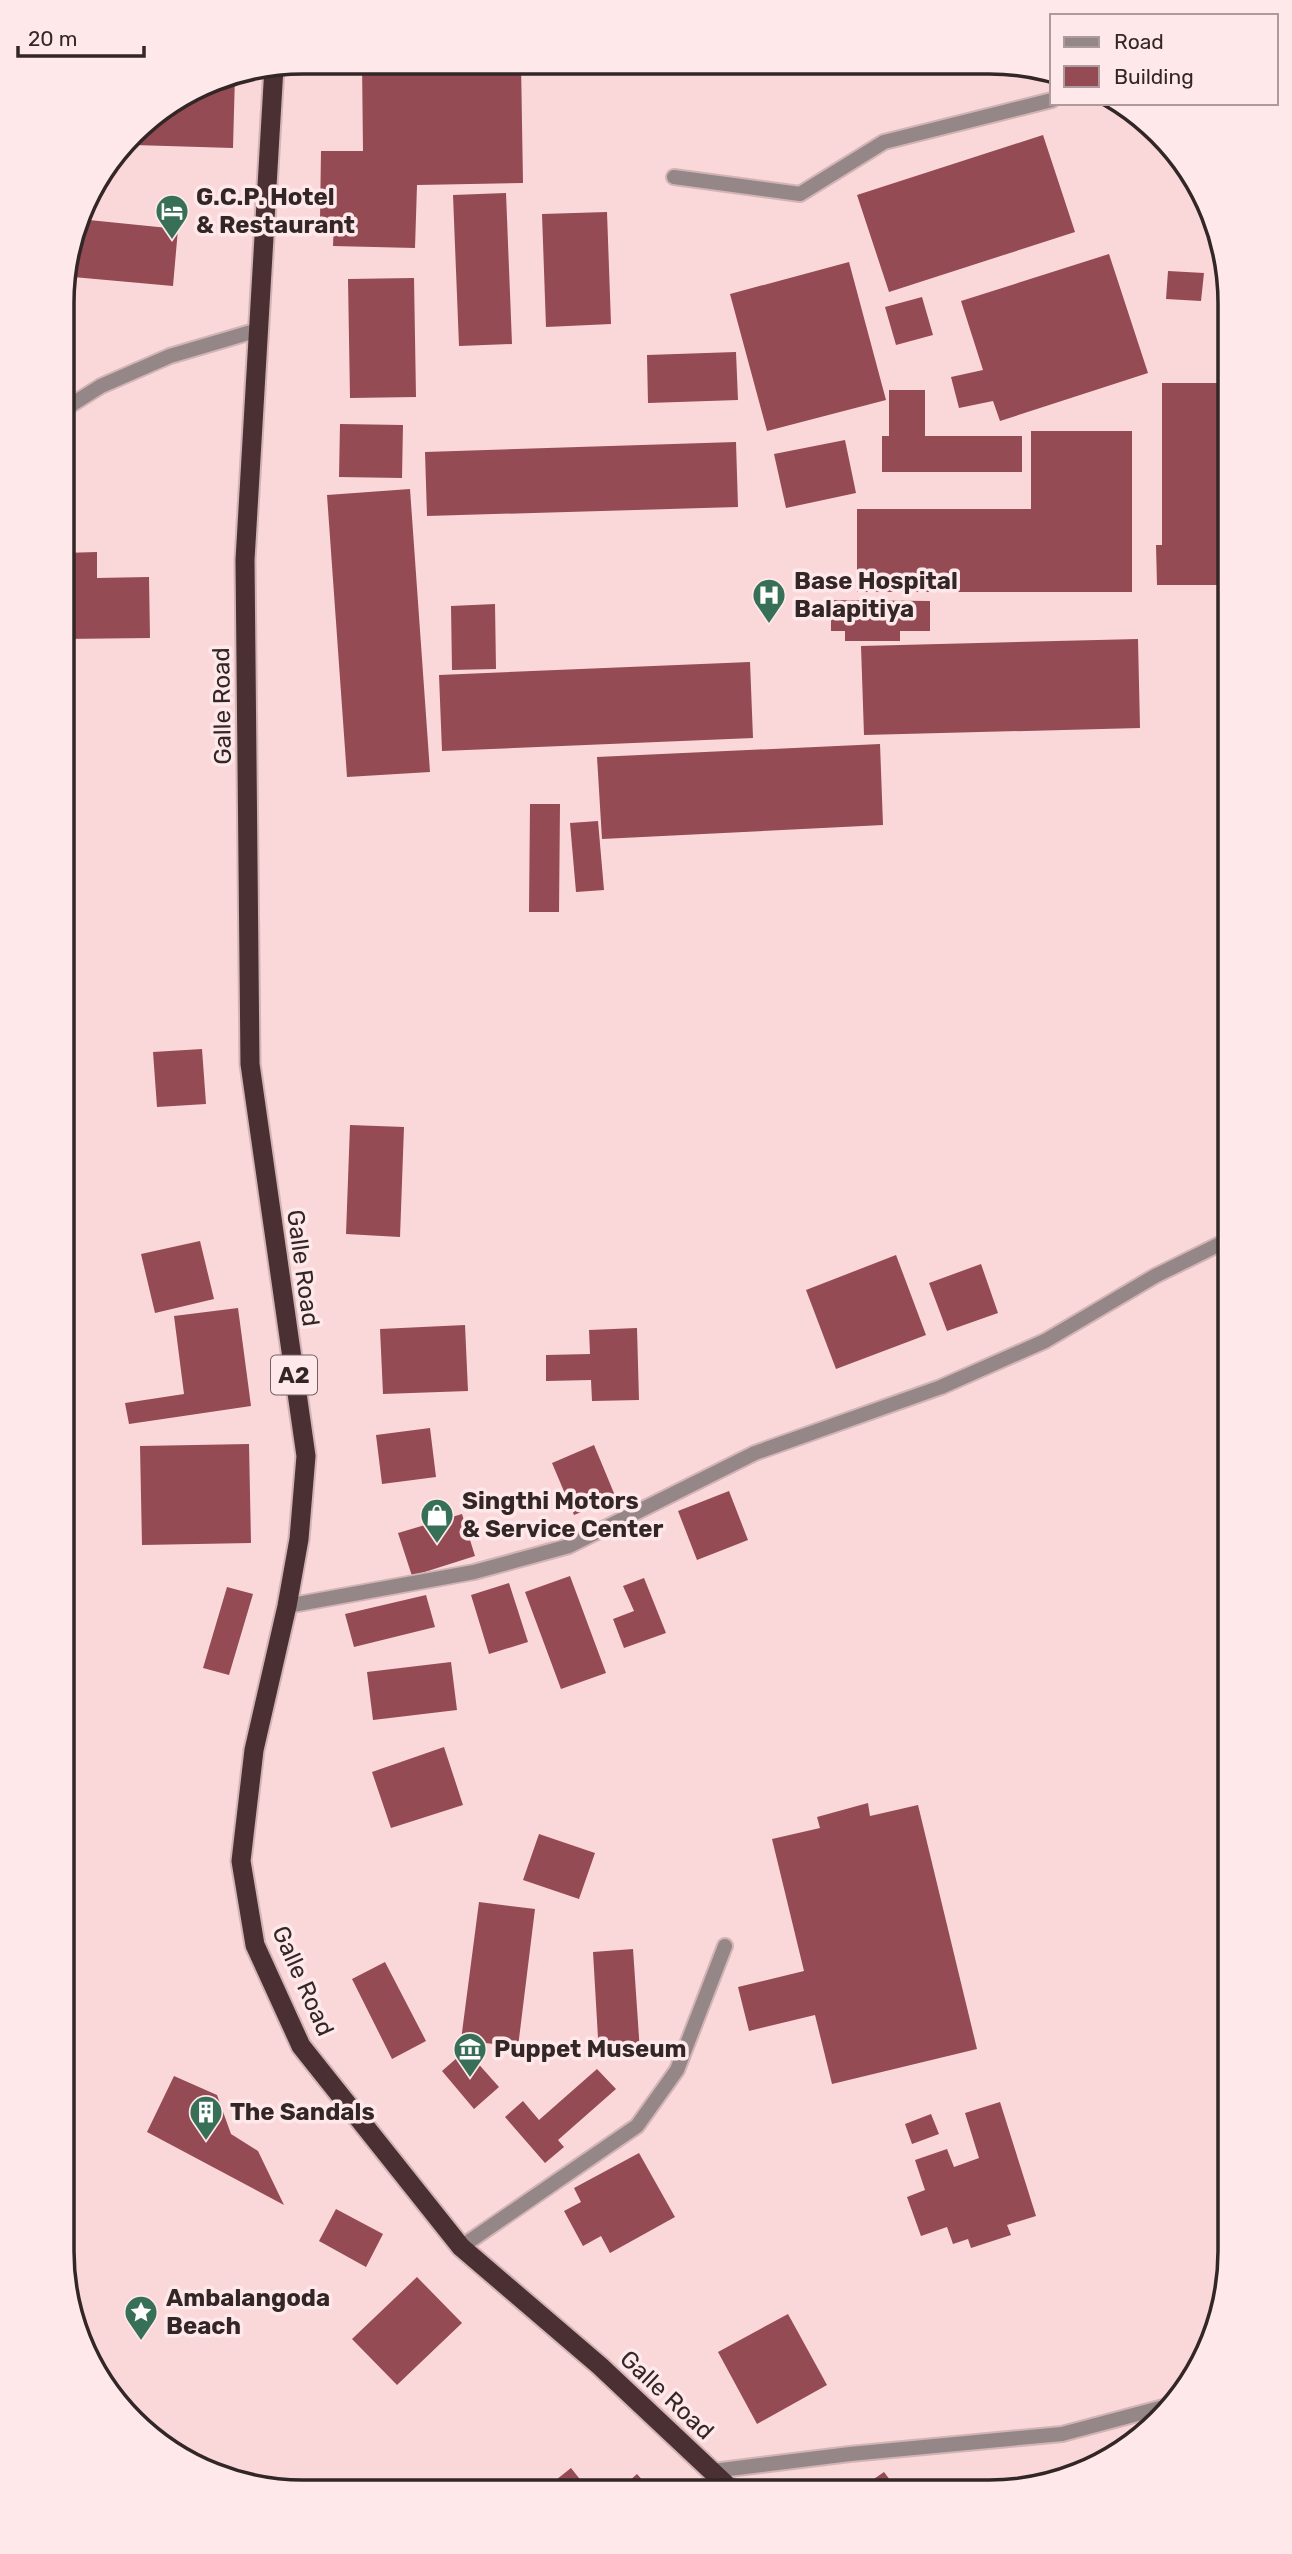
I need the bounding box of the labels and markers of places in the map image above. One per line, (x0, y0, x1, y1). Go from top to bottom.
place label: G.C.P. Hotel & Restaurant (196, 183, 355, 239)
hotel icon: G.C.P. Hotel & Restaurant (153, 192, 191, 241)
place label: Base Hospital Balapitiya (794, 567, 958, 623)
hospital icon: Base Hospital Balapitiya (750, 576, 788, 625)
place label: Singthi Motors & Service Center (462, 1487, 664, 1543)
shop icon: Singthi Motors & Service Center (418, 1496, 456, 1545)
museum icon: Puppet Museum (451, 2030, 489, 2079)
place label: Puppet Museum (494, 2035, 687, 2063)
building icon: The Sandals (187, 2093, 225, 2142)
place label: The Sandals (230, 2098, 375, 2126)
place label: Ambalangoda Beach (166, 2284, 330, 2340)
place icon: Ambalangoda Beach (122, 2293, 160, 2342)

